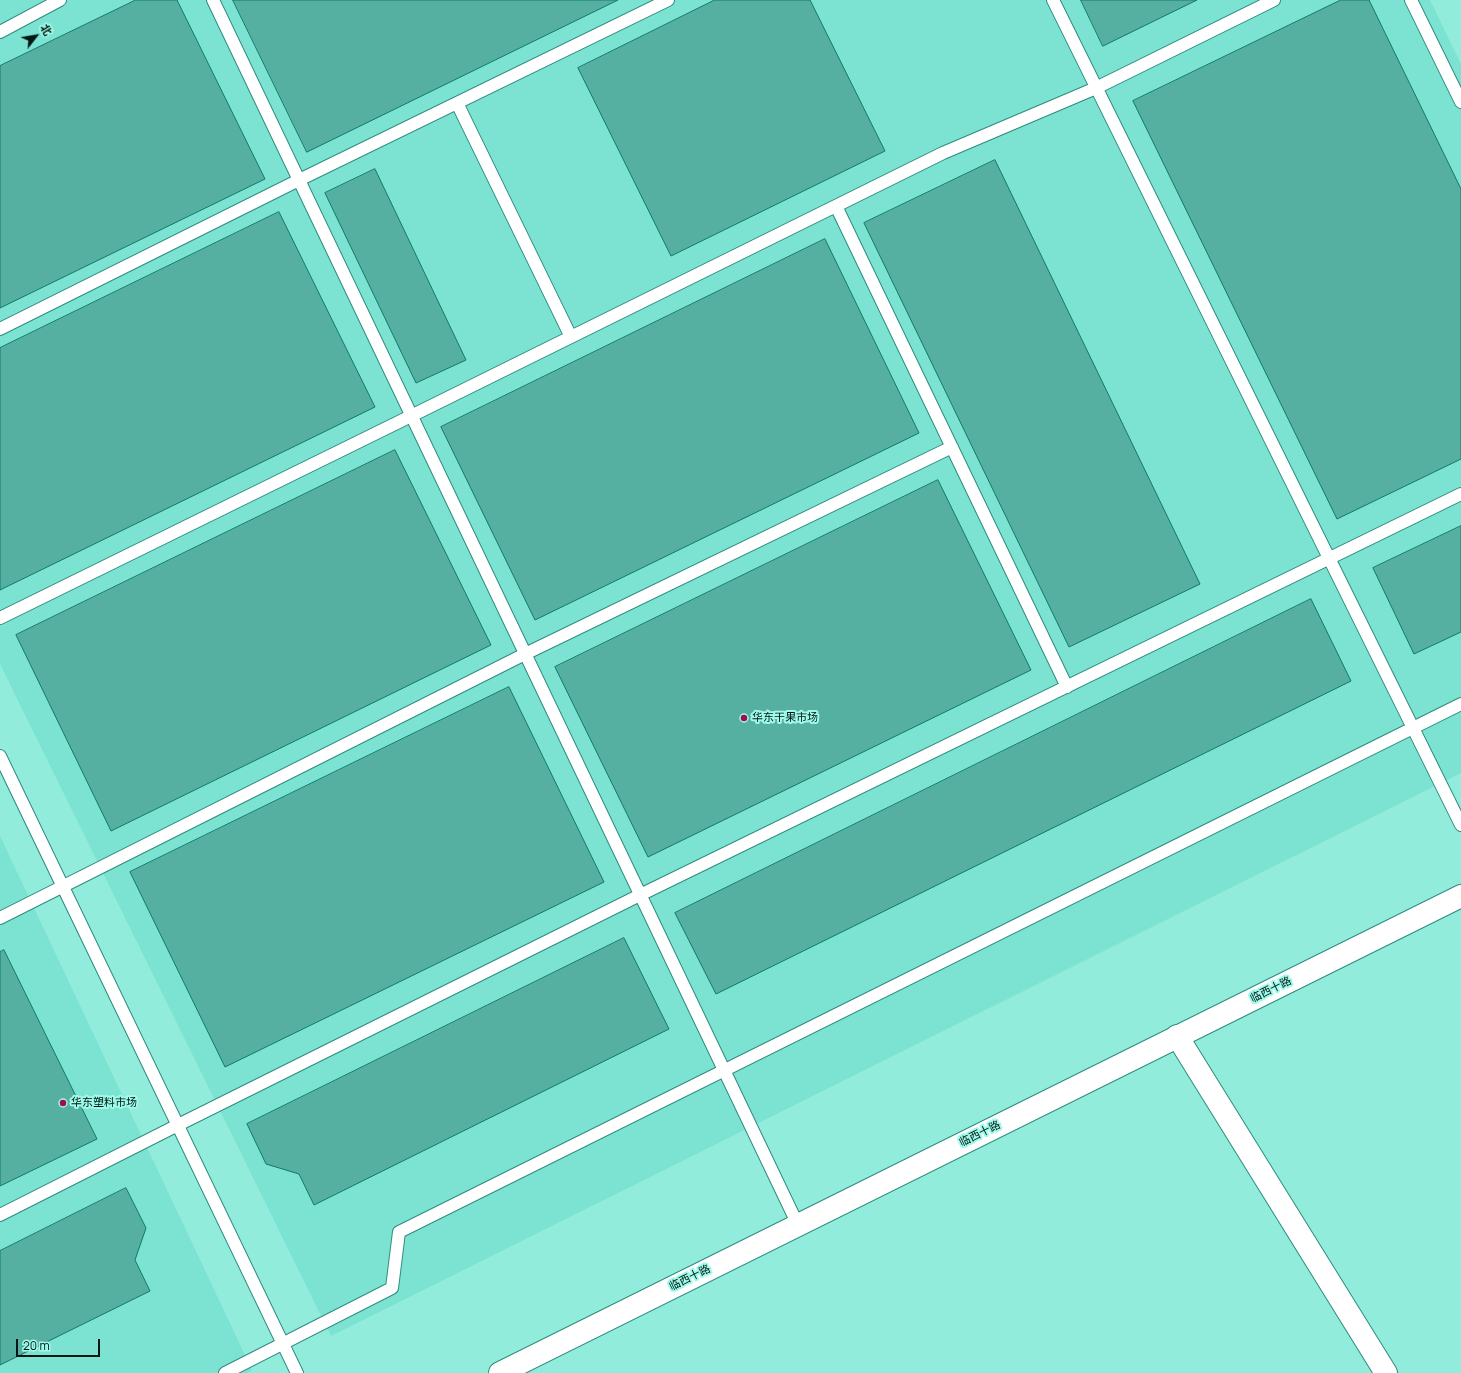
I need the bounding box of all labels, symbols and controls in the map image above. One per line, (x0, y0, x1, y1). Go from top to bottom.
north arrow (16, 16, 56, 56)
text: 北 (37, 21, 56, 38)
place label: 华东干果市场 (752, 711, 818, 725)
marker: 华东干果市场 (739, 713, 749, 723)
street label: 临西十路 (1248, 974, 1294, 1006)
place label: 华东塑料市场 (71, 1096, 137, 1110)
marker: 华东塑料市场 (58, 1098, 68, 1108)
street label: 临西十路 (957, 1118, 1003, 1150)
street label: 临西十路 (667, 1262, 713, 1294)
scale bar (18, 1331, 102, 1357)
text: 20 m (23, 1337, 50, 1354)

